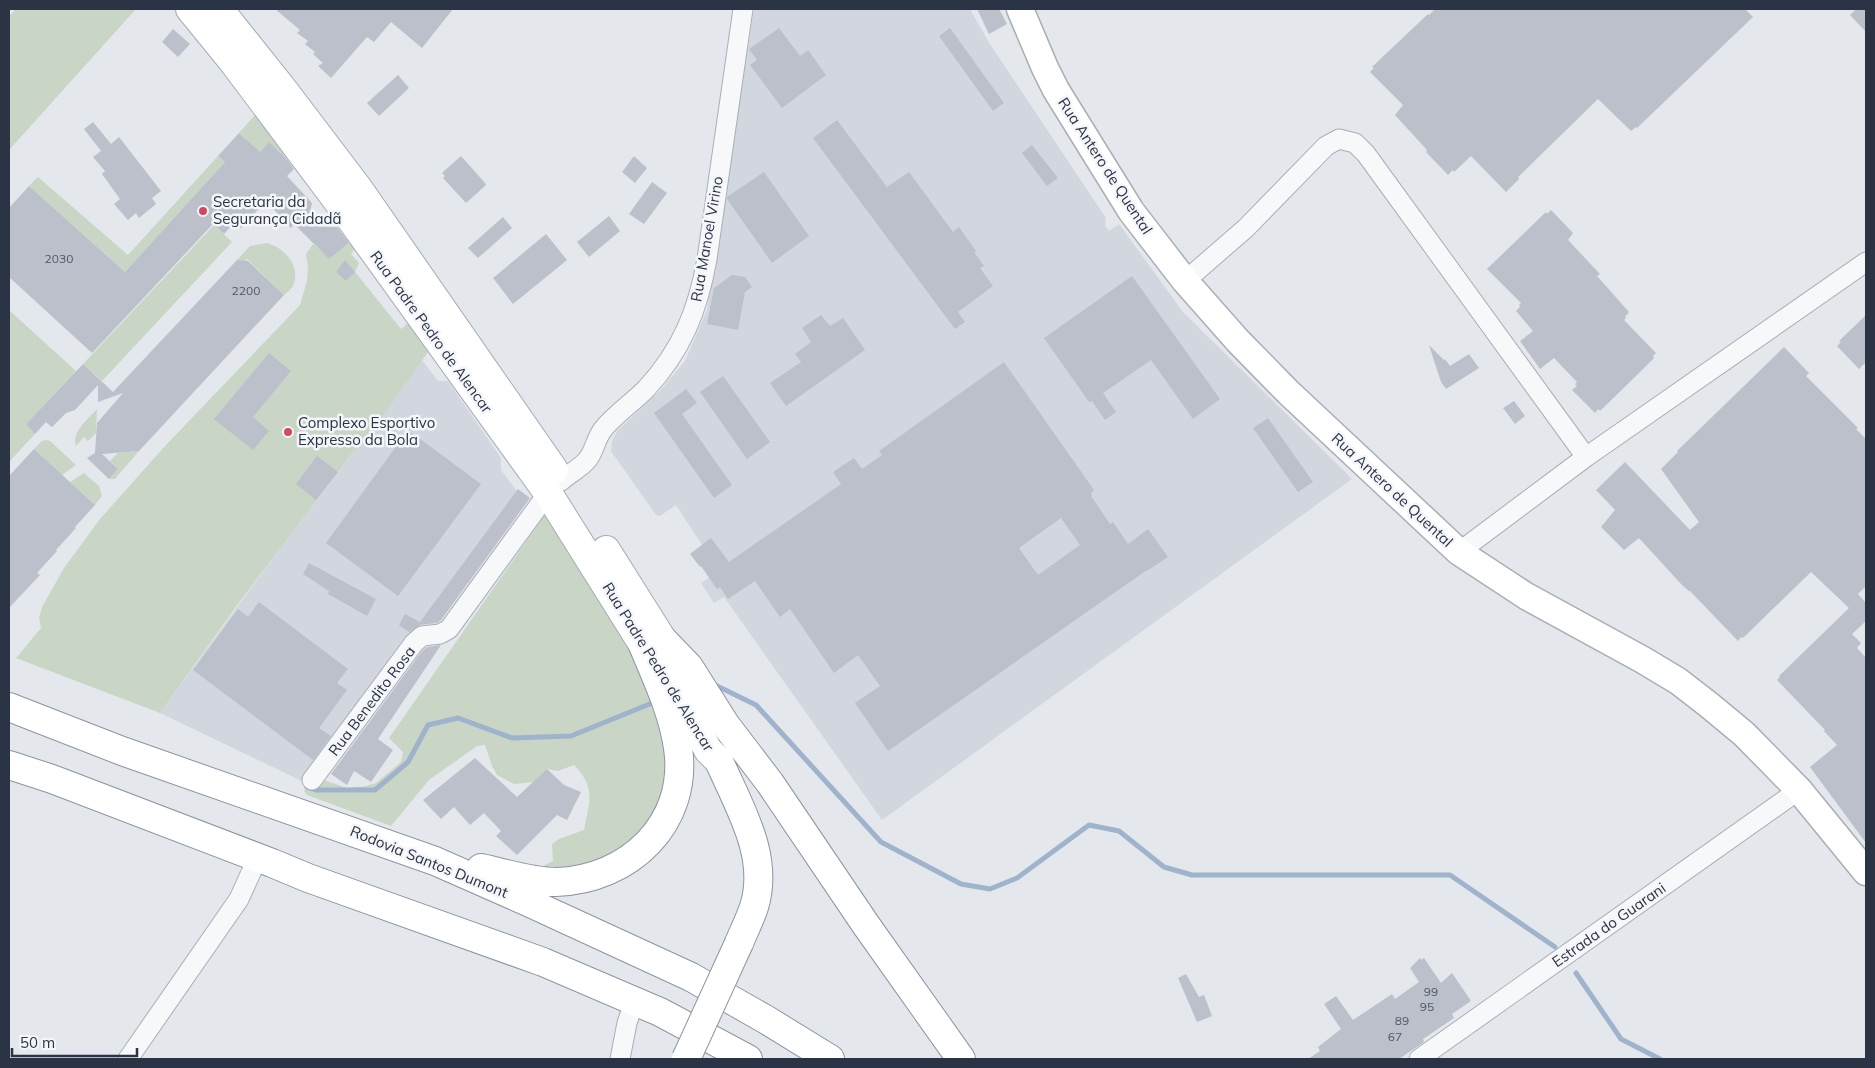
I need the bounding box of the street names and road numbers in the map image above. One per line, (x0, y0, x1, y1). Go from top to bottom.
street label: Rua Antero de Quental (1054, 94, 1157, 238)
street label: Rua Manoel Virino (686, 175, 727, 303)
street label: Rua Padre Pedro de Alencar (366, 247, 497, 417)
street label: Rua Antero de Quental (1328, 428, 1457, 551)
street label: Rua Padre Pedro de Alencar (599, 579, 719, 755)
street label: Rua Benedito Rosa (324, 642, 419, 759)
street label: Rodovia Santos Dumont (347, 821, 511, 902)
street label: Estrada do Guarani (1548, 878, 1669, 971)

